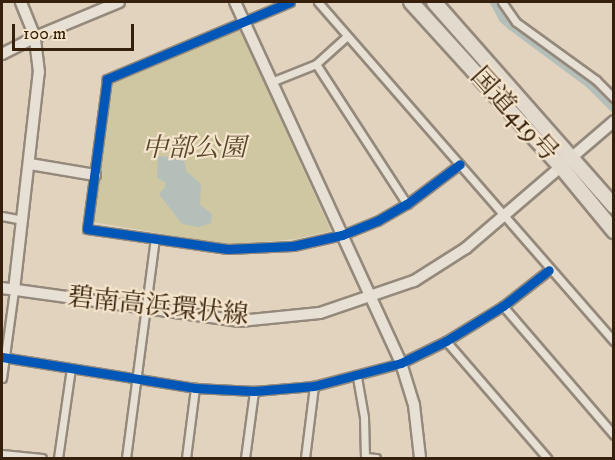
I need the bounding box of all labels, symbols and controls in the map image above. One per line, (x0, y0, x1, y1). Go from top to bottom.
scale bar (15, 12, 136, 50)
text: 100 m (23, 23, 66, 45)
street label: 国道419号 (464, 62, 564, 168)
park label: 中部公園 (142, 133, 246, 165)
street label: 碧南高浜環状線 (66, 282, 250, 332)

